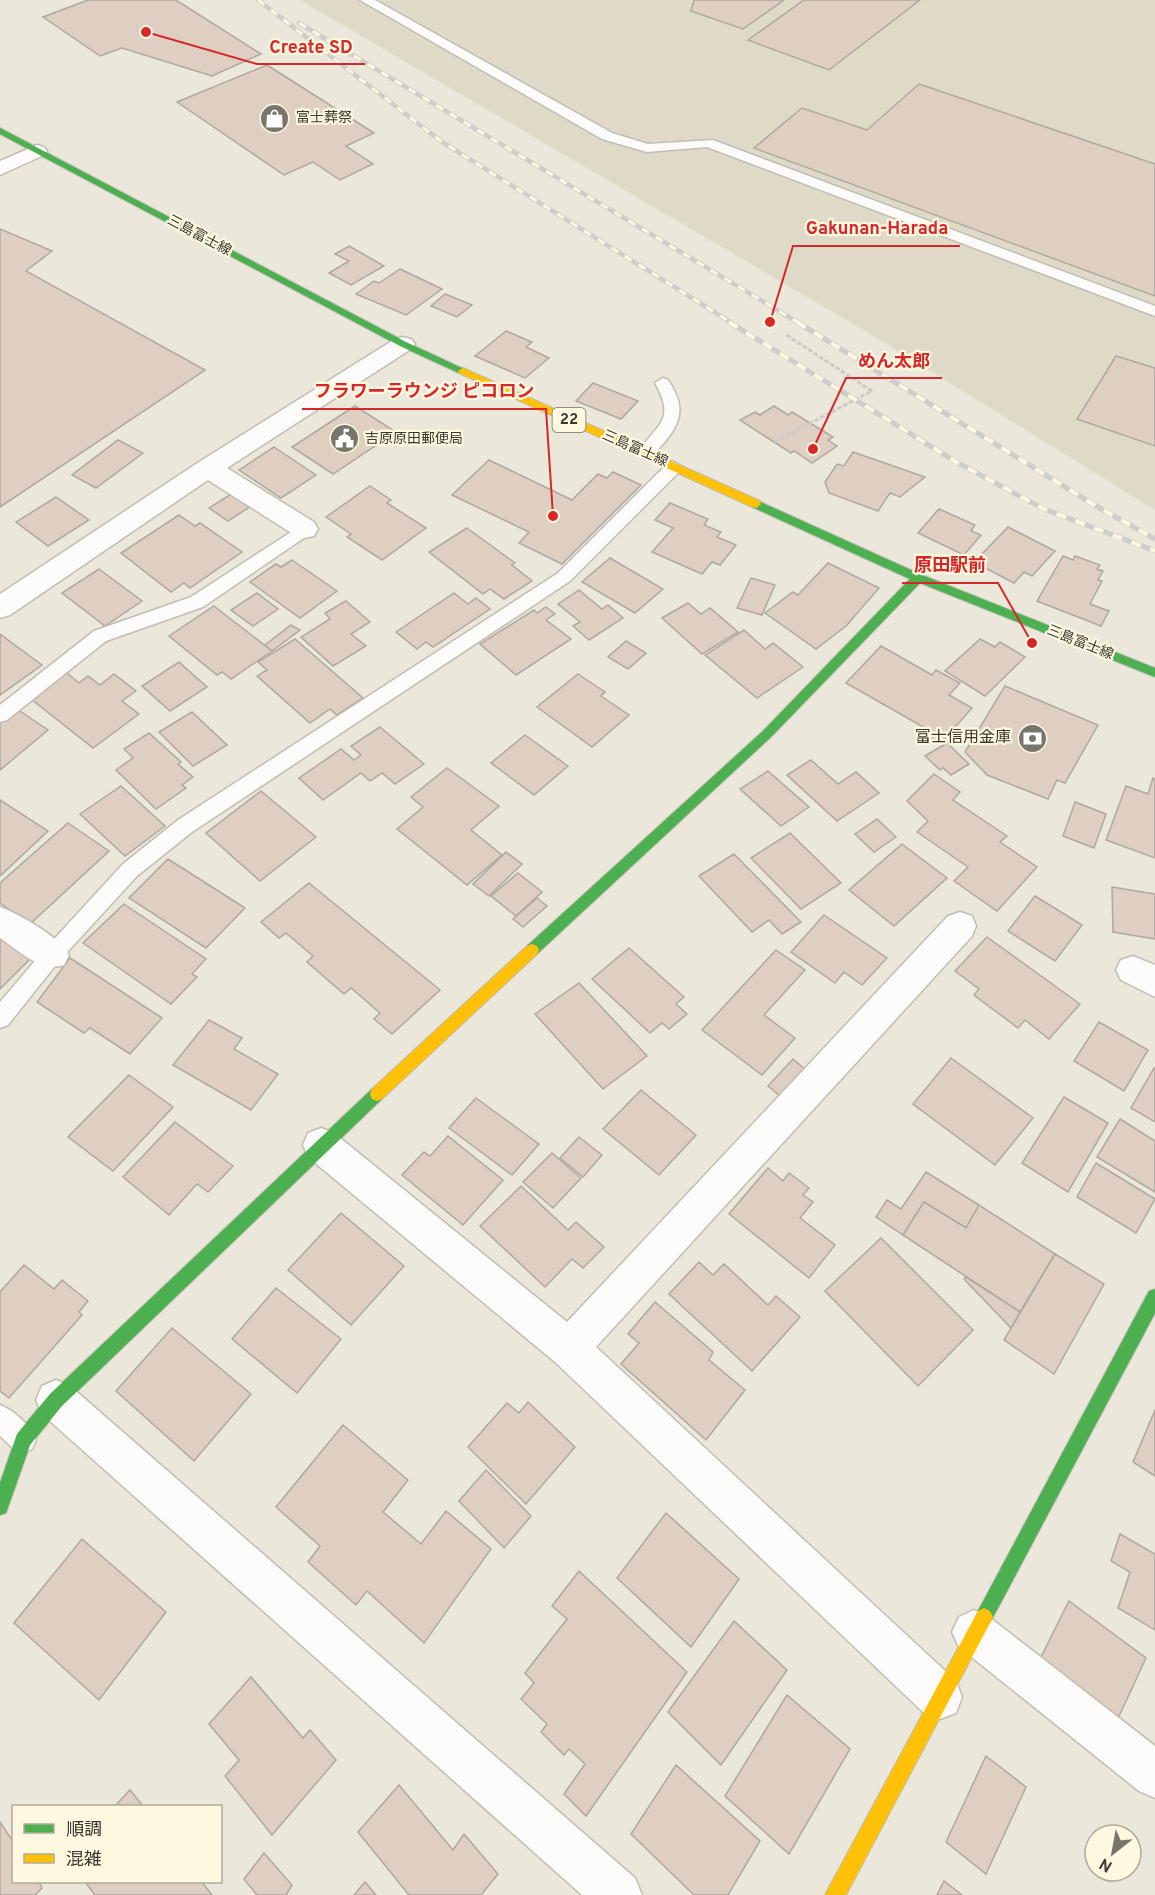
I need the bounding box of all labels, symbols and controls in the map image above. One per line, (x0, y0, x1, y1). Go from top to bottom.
callout: Create SD (257, 28, 365, 64)
text: Create SD (269, 37, 353, 60)
shop icon: 富士葬祭 (259, 102, 291, 134)
place label: 富士葬祭 (296, 110, 352, 127)
callout: Gakunan-Harada (793, 210, 960, 246)
street label: 三島富士線 (164, 212, 234, 260)
text: Gakunan-Harada (806, 218, 948, 241)
callout: めん太郎 (846, 342, 942, 378)
text: めん太郎 (858, 351, 930, 374)
callout: フラワーラウンジ ピコロン (302, 373, 546, 409)
text: フラワーラウンジ ピコロン (314, 381, 534, 404)
road number: 22 (552, 408, 586, 432)
public building icon: 吉原原田郵便局 (328, 423, 360, 455)
street label: 三島富士線 (600, 427, 670, 471)
place label: 吉原原田郵便局 (365, 431, 463, 448)
callout: 原田駅前 (902, 547, 998, 583)
text: 原田駅前 (914, 555, 986, 578)
street label: 三島富士線 (1044, 622, 1116, 664)
bank icon: 富士信用金庫 (1016, 722, 1048, 754)
place label: 富士信用金庫 (915, 728, 1011, 748)
legend (12, 1805, 222, 1883)
text: 順調 (66, 1819, 102, 1842)
north arrow (1083, 1823, 1143, 1883)
text: 混雑 (66, 1849, 102, 1872)
text: N (1096, 1853, 1116, 1876)

